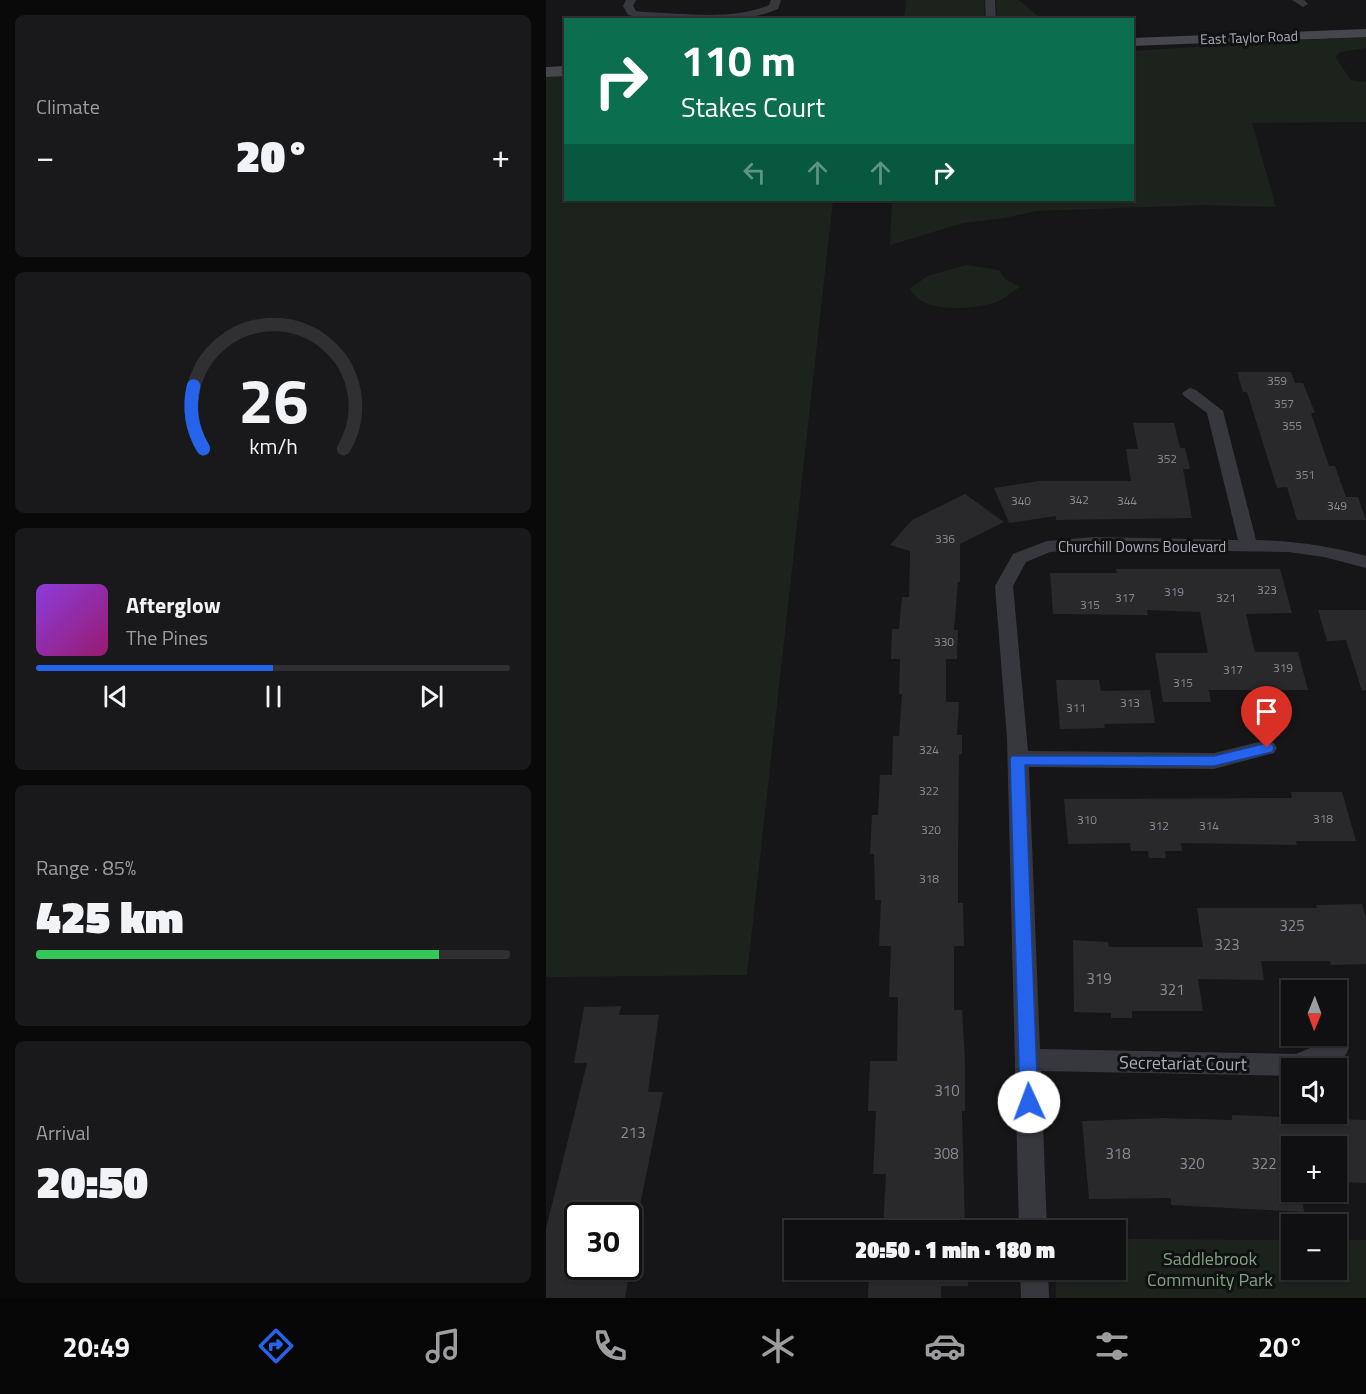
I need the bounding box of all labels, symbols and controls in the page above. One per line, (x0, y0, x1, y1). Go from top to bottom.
street label: East Taylor Road (1200, 25, 1298, 49)
text: 110 m (681, 28, 796, 92)
icon: right (582, 42, 660, 120)
text: Stakes Court (681, 86, 825, 127)
text: Climate (36, 91, 100, 122)
text: 20° (236, 121, 310, 189)
text: − (36, 131, 54, 181)
text: + (492, 131, 510, 181)
icon: left (738, 156, 771, 189)
icon: ahead (801, 156, 834, 189)
icon: ahead (864, 156, 897, 189)
icon: right (927, 156, 960, 189)
text: 26 (238, 353, 308, 448)
house number: 359 (1267, 371, 1287, 390)
house number: 357 (1274, 394, 1294, 413)
house number: 355 (1282, 416, 1302, 435)
text: km/h (249, 431, 297, 463)
house number: 352 (1157, 449, 1177, 468)
house number: 351 (1295, 465, 1315, 484)
house number: 342 (1069, 490, 1089, 509)
house number: 340 (1011, 491, 1031, 510)
house number: 344 (1117, 491, 1137, 510)
house number: 349 (1327, 496, 1347, 515)
house number: 336 (935, 529, 955, 548)
street label: Churchill Downs Boulevard (1058, 535, 1226, 558)
house number: 323 (1257, 580, 1277, 599)
house number: 319 (1164, 582, 1184, 601)
text: Afterglow (126, 588, 221, 622)
house number: 317 (1115, 588, 1135, 607)
house number: 321 (1216, 588, 1236, 607)
house number: 315 (1080, 595, 1100, 614)
text: The Pines (126, 622, 208, 653)
house number: 330 (934, 632, 954, 651)
house number: 319 (1273, 658, 1293, 677)
house number: 317 (1223, 660, 1243, 679)
house number: 315 (1173, 673, 1193, 692)
icon: previous (99, 680, 132, 713)
icon: pause (257, 680, 290, 713)
icon: next (415, 680, 448, 713)
pin (1241, 686, 1292, 748)
house number: 313 (1120, 693, 1140, 712)
icon: arrive (1250, 695, 1283, 728)
house number: 311 (1066, 698, 1086, 717)
house number: 324 (919, 740, 939, 759)
house number: 322 (919, 781, 939, 800)
house number: 318 (1313, 809, 1333, 828)
house number: 310 (1077, 810, 1097, 829)
house number: 312 (1149, 816, 1169, 835)
house number: 314 (1199, 816, 1219, 835)
house number: 320 (921, 820, 941, 839)
text: Range · 85% (36, 852, 136, 883)
house number: 318 (919, 869, 939, 888)
text: 425 km (36, 882, 184, 950)
house number: 325 (1279, 914, 1305, 937)
house number: 323 (1214, 933, 1240, 956)
house number: 319 (1086, 967, 1112, 990)
house number: 321 (1159, 978, 1185, 1001)
north arrow (1281, 980, 1347, 1046)
map controls (1281, 980, 1347, 1280)
street label: Secretariat Court (1119, 1048, 1248, 1078)
button: sound (1281, 1058, 1347, 1124)
position arrow (997, 1070, 1061, 1134)
house number: 310 (934, 1079, 960, 1102)
text: Arrival (36, 1117, 90, 1148)
house number: 213 (620, 1121, 646, 1144)
button: + (1281, 1136, 1347, 1202)
house number: 308 (933, 1142, 959, 1165)
house number: 318 (1105, 1142, 1131, 1165)
text: 20:50 (36, 1147, 148, 1215)
house number: 320 (1179, 1152, 1205, 1175)
house number: 322 (1251, 1152, 1277, 1175)
speed limit sign: 30 (564, 1202, 642, 1280)
button: − (1281, 1214, 1347, 1280)
text: 20:50 · 1 min · 180 m (855, 1233, 1055, 1267)
park label: Saddlebrook Community Park (1147, 1245, 1273, 1293)
icon: directions (255, 1325, 297, 1367)
icon: music (422, 1325, 464, 1367)
icon: phone (589, 1325, 631, 1367)
icon: climate (757, 1325, 799, 1367)
icon: car (924, 1325, 966, 1367)
icon: filters (1091, 1325, 1133, 1367)
text: 20:49 (63, 1326, 130, 1367)
text: 20° (1258, 1326, 1303, 1367)

